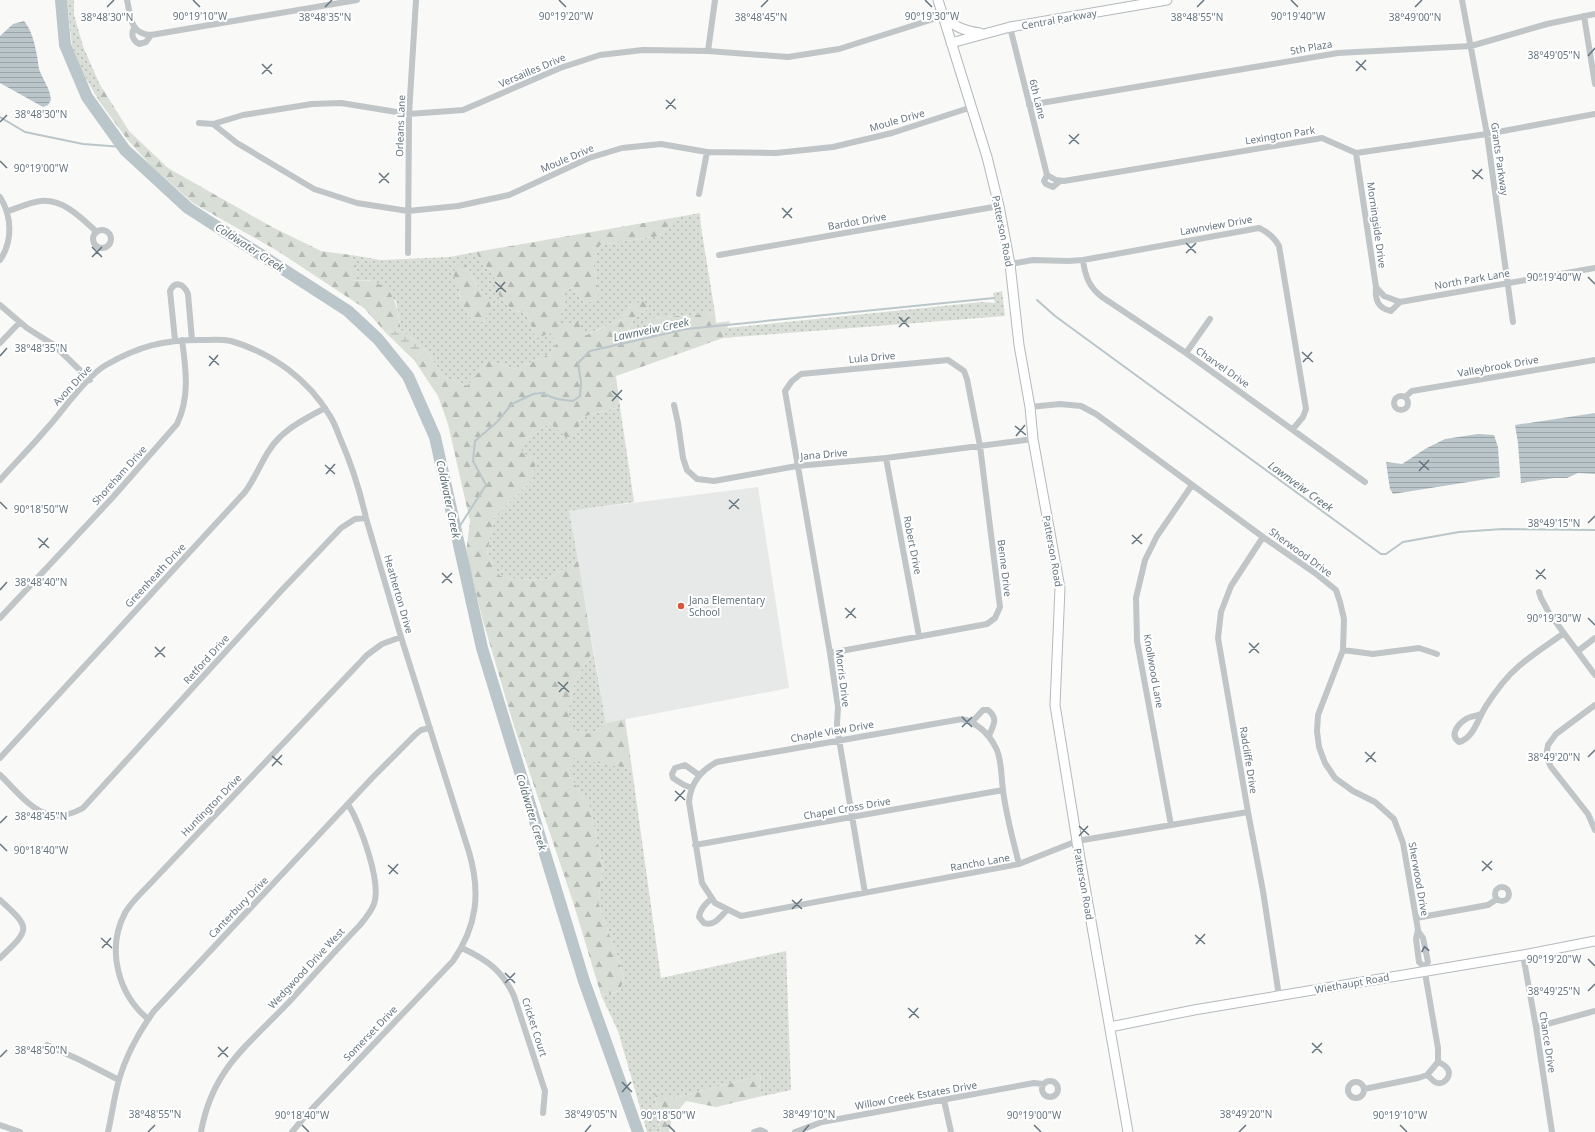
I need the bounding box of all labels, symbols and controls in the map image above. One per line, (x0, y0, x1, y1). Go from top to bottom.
street label: Central Parkway (1020, 5, 1099, 33)
text: 90°19'10"W (173, 9, 228, 23)
text: 90°19'20"W (539, 9, 594, 23)
text: 90°19'30"W (905, 9, 960, 23)
text: 90°19'40"W (1271, 9, 1326, 23)
text: 38°48'30"N (81, 10, 133, 24)
text: 38°48'35"N (299, 10, 351, 24)
text: 38°48'45"N (735, 10, 787, 24)
text: 38°48'55"N (1171, 10, 1223, 24)
text: 38°49'00"N (1389, 10, 1441, 24)
street label: 5th Plaza (1289, 36, 1333, 58)
text: 38°49'05"N (1528, 48, 1580, 62)
street label: Versailles Drive (496, 49, 568, 90)
street label: 6th Lane (1026, 78, 1050, 121)
street label: Orleans Lane (392, 94, 408, 157)
street label: Moule Drive (868, 105, 927, 135)
text: 38°48'30"N (15, 107, 67, 121)
street label: Lexington Park (1244, 122, 1317, 147)
street label: Grants Parkway (1488, 122, 1512, 197)
street label: Moule Drive (538, 140, 596, 176)
text: 90°19'00"W (14, 161, 69, 175)
street label: Morningside Drive (1364, 181, 1390, 269)
street label: Patterson Road (989, 194, 1017, 268)
street label: Bardot Drive (827, 209, 888, 233)
street label: Lawnview Drive (1179, 212, 1254, 238)
water label: Coldwater Creek (213, 219, 288, 275)
street label: North Park Lane (1433, 265, 1511, 293)
text: 90°19'40"W (1527, 270, 1582, 284)
water label: Lawnveiw Creek (612, 314, 691, 344)
text: 38°48'35"N (15, 341, 67, 355)
street label: Charvel Drive (1193, 343, 1253, 391)
street label: Lula Drive (848, 348, 896, 366)
street label: Valleybrook Drive (1456, 352, 1540, 380)
street label: Avon Drive (49, 361, 95, 408)
street label: Shoreham Drive (88, 442, 150, 508)
street label: Jana Drive (799, 445, 849, 463)
water label: Lawnveiw Creek (1265, 457, 1337, 515)
water label: Coldwater Creek (433, 459, 465, 540)
text: 90°18'50"W (14, 502, 69, 516)
street label: Patterson Road (1040, 514, 1066, 588)
street label: Robert Drive (900, 515, 926, 576)
text: 38°49'15"N (1528, 516, 1580, 530)
street label: Sherwood Drive (1267, 524, 1336, 580)
street label: Benne Drive (995, 539, 1015, 598)
street label: Greenheath Drive (121, 540, 189, 610)
street label: Heatherton Drive (381, 553, 417, 635)
text: 38°48'40"N (15, 575, 67, 589)
place label: Jana Elementary School (688, 593, 766, 619)
marker: Jana Elementary School (676, 601, 686, 611)
text: 90°19'30"W (1527, 611, 1582, 625)
street label: Retford Drive (180, 631, 232, 687)
street label: Knollwood Lane (1141, 633, 1167, 709)
street label: Morris Drive (833, 648, 854, 708)
street label: Chaple View Drive (789, 717, 875, 745)
street label: Radcliffe Drive (1237, 725, 1261, 795)
text: 38°49'20"N (1528, 750, 1580, 764)
street label: Huntington Drive (178, 771, 245, 839)
water label: Coldwater Creek (513, 772, 551, 853)
street label: Chapel Cross Drive (802, 793, 892, 823)
text: 38°48'45"N (15, 809, 67, 823)
street label: Sherwood Drive (1406, 841, 1432, 917)
text: 90°18'40"W (14, 843, 69, 857)
street label: Patterson Road (1071, 847, 1097, 921)
street label: Rancho Lane (949, 850, 1011, 874)
street label: Canterbury Drive (205, 873, 271, 941)
street label: Wedgwood Drive West (265, 924, 348, 1012)
one-way arrow (1421, 946, 1430, 952)
text: 90°19'20"W (1527, 952, 1582, 966)
street label: Wiethaupt Road (1314, 970, 1390, 996)
text: 38°49'25"N (1528, 984, 1580, 998)
street label: Cricket Court (519, 996, 551, 1059)
street label: Somerset Drive (340, 1002, 400, 1064)
street label: Chance Drive (1536, 1010, 1560, 1074)
text: 38°48'50"N (15, 1043, 67, 1057)
street label: Willow Creek Estates Drive (854, 1077, 979, 1113)
text: 38°48'55"N (129, 1107, 181, 1121)
text: 38°49'05"N (565, 1107, 617, 1121)
text: 38°49'10"N (783, 1107, 835, 1121)
text: 38°49'20"N (1220, 1107, 1272, 1121)
text: 90°18'40"W (275, 1108, 330, 1122)
text: 90°18'50"W (641, 1108, 696, 1122)
text: 90°19'00"W (1007, 1108, 1062, 1122)
text: 90°19'10"W (1373, 1108, 1428, 1122)

